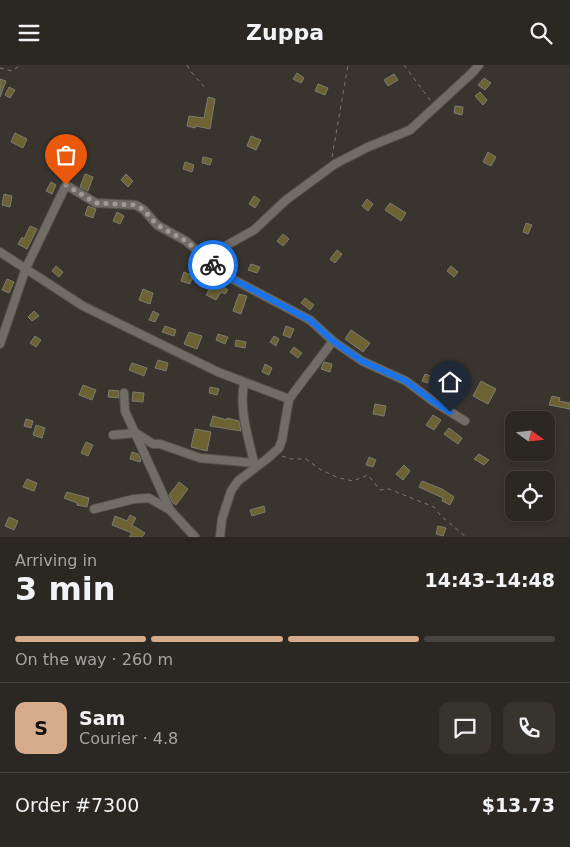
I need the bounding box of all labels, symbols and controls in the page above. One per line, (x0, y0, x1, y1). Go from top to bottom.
icon: menu (15, 19, 43, 47)
icon: search (527, 19, 555, 47)
text: Zuppa (246, 20, 324, 45)
pin (45, 134, 87, 185)
icon: bag (52, 141, 80, 169)
courier (188, 240, 238, 290)
icon: bike (199, 251, 227, 279)
pin (429, 361, 471, 412)
icon: home (436, 368, 464, 396)
north arrow (505, 411, 555, 461)
map controls (505, 411, 555, 521)
button: locate (505, 471, 555, 521)
text: Arriving in (15, 551, 97, 570)
text: 14:43–14:48 (425, 569, 555, 591)
text: 3 min (15, 570, 116, 608)
text: On the way · 260 m (15, 650, 173, 669)
button: chat (439, 702, 491, 754)
button: phone (503, 702, 555, 754)
text: Sam (79, 707, 125, 729)
text: S (34, 717, 48, 739)
text: Courier · 4.8 (79, 729, 178, 748)
text: Order #7300 (15, 794, 139, 816)
text: $13.73 (482, 794, 555, 816)

